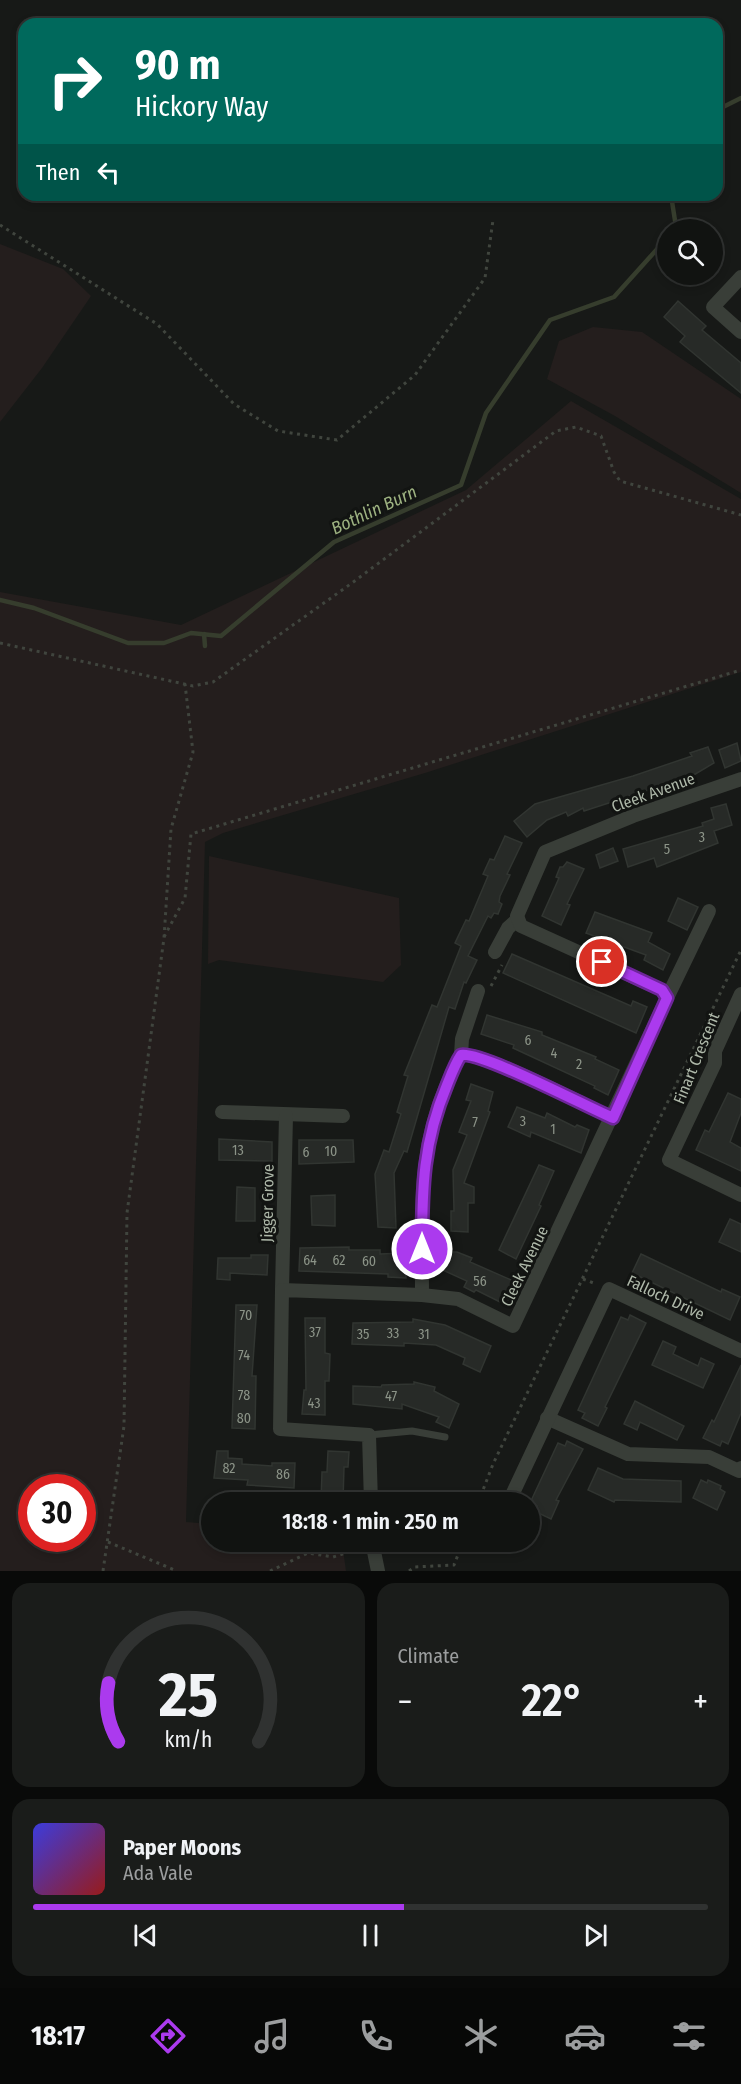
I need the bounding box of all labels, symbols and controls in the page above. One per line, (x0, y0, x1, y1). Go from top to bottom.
text: 90 m (135, 40, 220, 90)
icon: right (36, 42, 114, 120)
text: Hickory Way (135, 91, 268, 123)
icon: left (92, 156, 125, 189)
text: Then (36, 159, 80, 186)
map controls (657, 219, 723, 285)
button: search (657, 219, 723, 285)
water label: Bothlin Burn (328, 481, 420, 539)
street label: Cleek Avenue (609, 769, 697, 816)
house number: 3 (699, 829, 705, 846)
house number: 5 (664, 841, 670, 858)
pin (576, 936, 627, 987)
icon: arrive (585, 945, 618, 978)
street label: Finart Crescent (669, 1009, 724, 1107)
house number: 6 (525, 1032, 532, 1049)
house number: 4 (551, 1045, 558, 1062)
house number: 2 (576, 1056, 582, 1073)
house number: 3 (520, 1113, 526, 1130)
house number: 7 (472, 1114, 478, 1131)
house number: 1 (550, 1121, 556, 1138)
house number: 13 (232, 1142, 244, 1159)
house number: 10 (325, 1143, 337, 1160)
house number: 6 (303, 1144, 310, 1161)
street label: Jigger Grove (257, 1164, 278, 1242)
position arrow (390, 1217, 454, 1281)
street label: Cleek Avenue (497, 1223, 552, 1310)
house number: 64 (303, 1252, 317, 1269)
house number: 62 (333, 1252, 346, 1269)
house number: 60 (362, 1253, 376, 1270)
street label: Falloch Drive (624, 1271, 708, 1324)
house number: 56 (473, 1273, 487, 1290)
house number: 70 (240, 1307, 252, 1324)
house number: 37 (309, 1324, 321, 1341)
house number: 33 (387, 1325, 399, 1342)
house number: 35 (357, 1326, 369, 1343)
house number: 31 (418, 1326, 430, 1343)
house number: 74 (238, 1347, 250, 1364)
house number: 78 (238, 1387, 250, 1404)
house number: 47 (385, 1388, 397, 1405)
house number: 43 (308, 1395, 320, 1412)
house number: 80 (237, 1410, 251, 1427)
house number: 82 (222, 1460, 236, 1477)
house number: 86 (276, 1466, 290, 1483)
speed limit sign: 30 (18, 1474, 96, 1552)
text: 18:18 · 1 min · 250 m (282, 1508, 459, 1535)
text: Climate (398, 1644, 459, 1668)
text: 25 (157, 1658, 218, 1733)
text: 22° (521, 1674, 584, 1728)
text: − (398, 1682, 412, 1722)
text: + (693, 1682, 708, 1722)
text: km/h (164, 1727, 212, 1753)
text: Paper Moons (123, 1834, 241, 1861)
text: Ada Vale (123, 1861, 193, 1885)
icon: previous (129, 1919, 162, 1952)
icon: pause (354, 1919, 387, 1952)
icon: next (579, 1919, 612, 1952)
icon: directions (147, 2015, 189, 2057)
icon: music (251, 2015, 293, 2057)
icon: phone (355, 2015, 397, 2057)
icon: climate (460, 2015, 502, 2057)
icon: car (564, 2015, 606, 2057)
icon: filters (668, 2015, 710, 2057)
text: 18:17 (31, 2020, 85, 2052)

